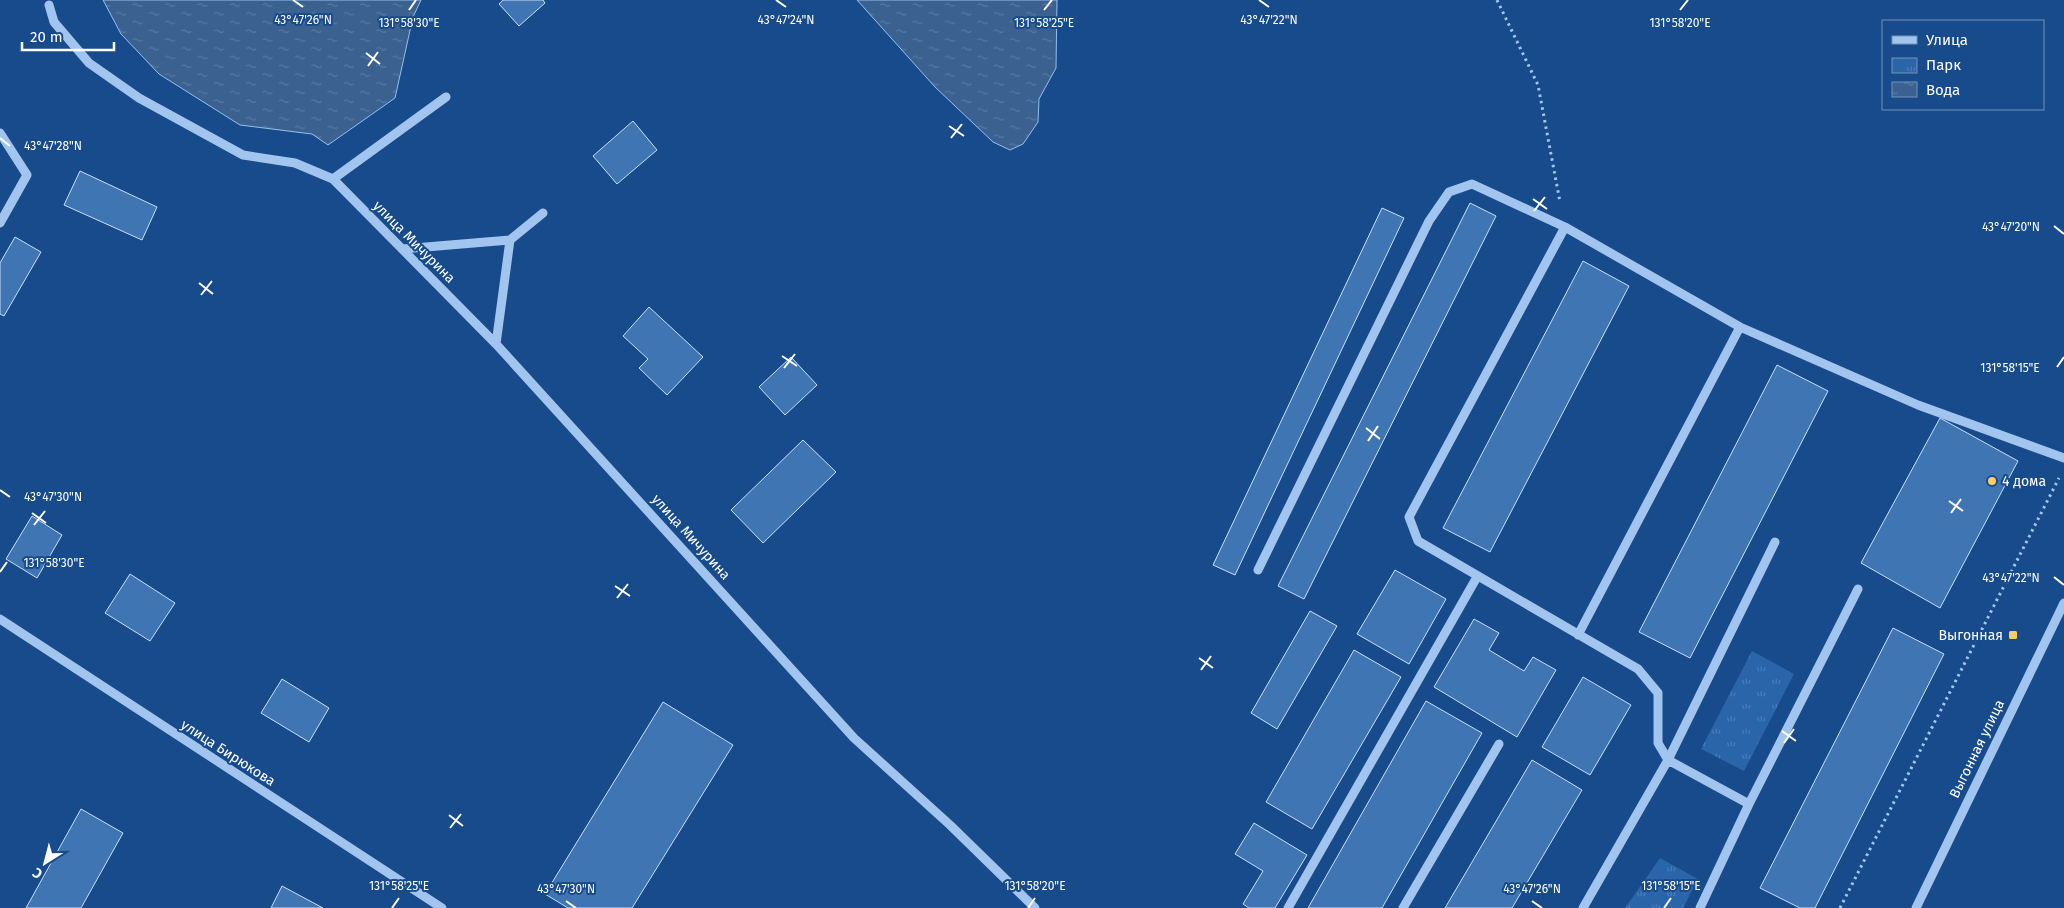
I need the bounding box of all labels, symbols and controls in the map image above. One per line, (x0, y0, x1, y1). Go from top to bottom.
text: 43°47'26"N (274, 13, 332, 27)
text: 43°47'24"N (758, 13, 815, 27)
text: 43°47'22"N (1240, 13, 1298, 27)
text: 131°58'30"E (378, 16, 440, 30)
text: 131°58'25"E (1014, 16, 1074, 30)
text: 131°58'20"E (1649, 16, 1711, 30)
scale bar (22, 20, 115, 52)
legend (1882, 20, 2044, 110)
text: 20 m (30, 28, 63, 46)
text: Улица (1926, 31, 1968, 49)
text: Парк (1926, 56, 1961, 74)
text: Вода (1926, 81, 1960, 99)
text: 43°47'28"N (24, 139, 82, 153)
street label: улица Мичурина (369, 197, 459, 287)
text: 43°47'20"N (1982, 220, 2040, 234)
text: 131°58'15"E (1980, 361, 2040, 375)
place label: 4 дома (2002, 473, 2046, 490)
marker: 4 дома (1986, 475, 1998, 487)
text: 43°47'30"N (24, 490, 82, 504)
street label: улица Мичурина (648, 491, 734, 583)
text: 131°58'30"E (23, 556, 85, 570)
text: 43°47'22"N (1982, 571, 2040, 585)
place label: Выгонная (1938, 627, 2003, 644)
marker: Выгонная (2007, 629, 2019, 641)
street label: Выгонная улица (1946, 697, 2008, 801)
street label: улица Бирюкова (178, 716, 278, 790)
north arrow (20, 838, 70, 888)
text: С (29, 864, 46, 882)
text: 131°58'25"E (369, 879, 429, 893)
text: 131°58'20"E (1004, 879, 1066, 893)
text: 131°58'15"E (1641, 879, 1701, 893)
text: 43°47'30"N (537, 882, 595, 896)
text: 43°47'26"N (1503, 882, 1561, 896)

